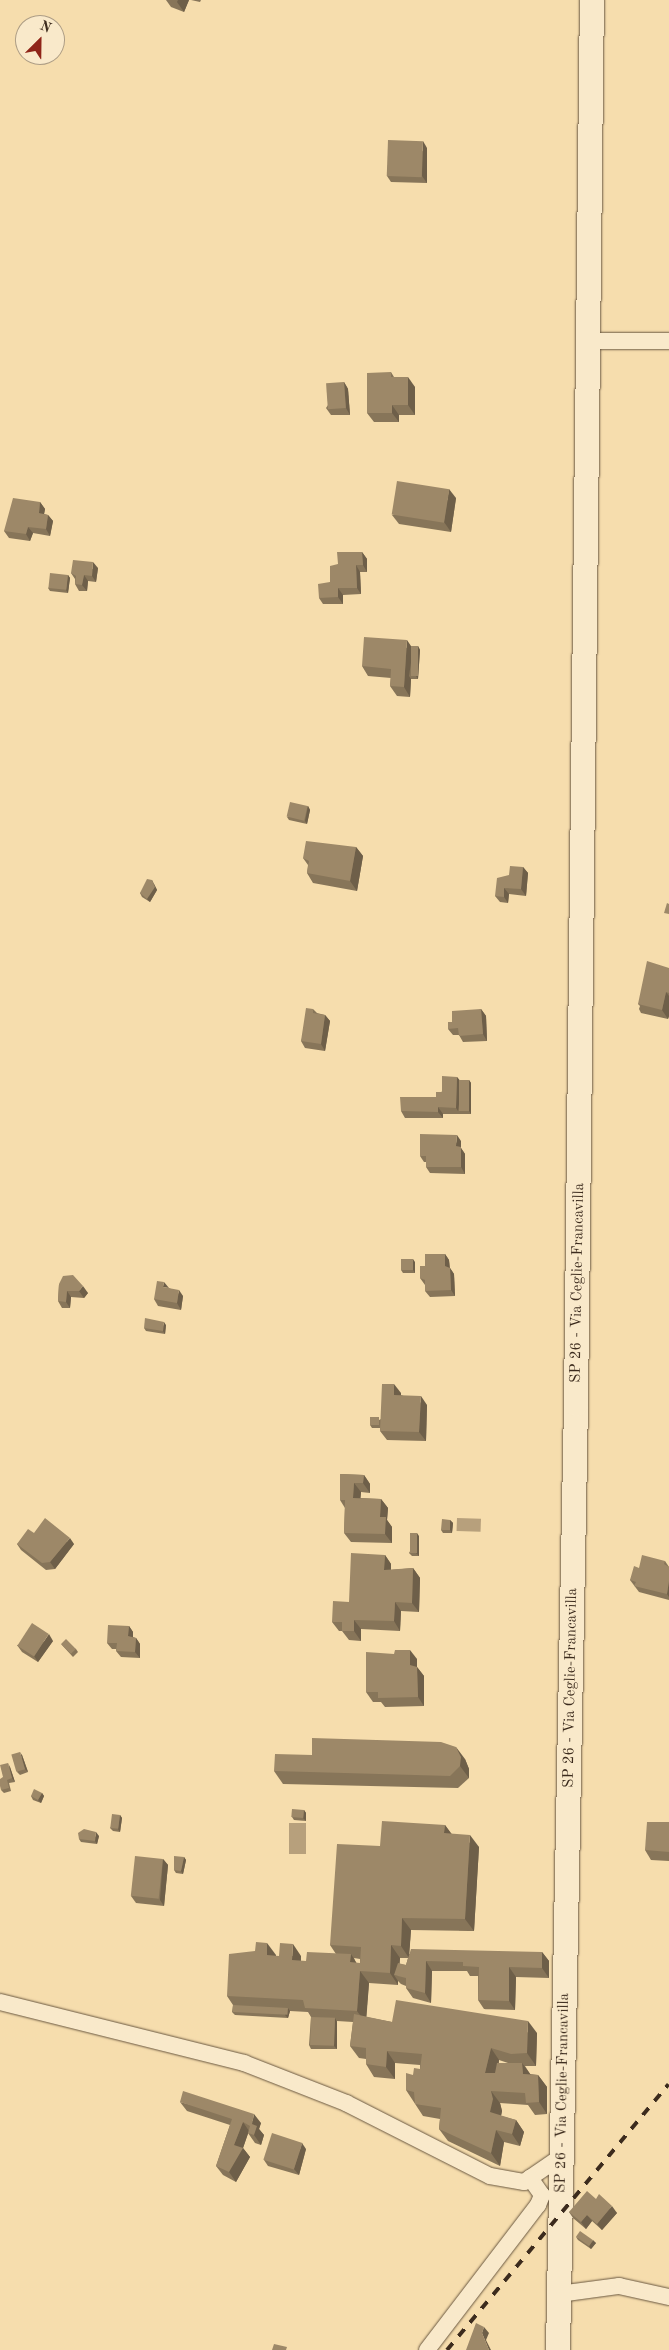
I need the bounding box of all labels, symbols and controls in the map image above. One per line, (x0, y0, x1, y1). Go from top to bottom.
north arrow (15, 15, 65, 65)
text: N (38, 19, 53, 36)
street label: SP 26 - Via Ceglie-Francavilla (567, 1183, 589, 1383)
street label: SP 26 - Via Ceglie-Francavilla (560, 1588, 582, 1788)
street label: SP 26 - Via Ceglie-Francavilla (552, 1993, 574, 2193)

